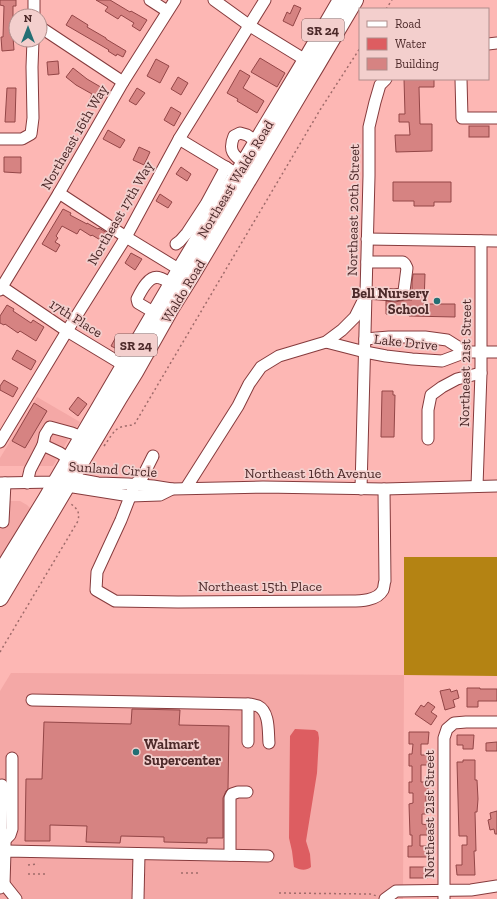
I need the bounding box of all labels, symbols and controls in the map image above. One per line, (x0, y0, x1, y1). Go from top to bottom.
north arrow (8, 8, 48, 48)
legend (359, 8, 489, 80)
text: N (24, 12, 33, 25)
text: Road (395, 17, 421, 31)
road number: SR 24 (302, 19, 344, 41)
text: Water (395, 37, 427, 51)
text: Building (395, 57, 439, 71)
street label: Northeast 16th Way (37, 81, 112, 193)
street label: Northeast Waldo Road (193, 117, 278, 241)
street label: Northeast 20th Street (344, 143, 363, 276)
street label: Northeast 17th Way (84, 157, 158, 268)
street label: Waldo Road (158, 256, 209, 326)
place label: Bell Nursery School (351, 285, 430, 318)
street label: 17th Place (46, 295, 106, 342)
marker: Bell Nursery School (432, 296, 442, 306)
street label: Northeast 21st Street (456, 298, 475, 427)
street label: Lake Drive (373, 331, 439, 354)
road number: SR 24 (115, 334, 157, 356)
street label: Sunland Circle (68, 458, 158, 481)
street label: Northeast 16th Avenue (245, 465, 382, 482)
street label: Northeast 15th Place (198, 578, 322, 595)
place label: Walmart Supercenter (144, 736, 221, 769)
marker: Walmart Supercenter (131, 747, 141, 757)
street label: Northeast 21st Street (421, 749, 438, 878)

